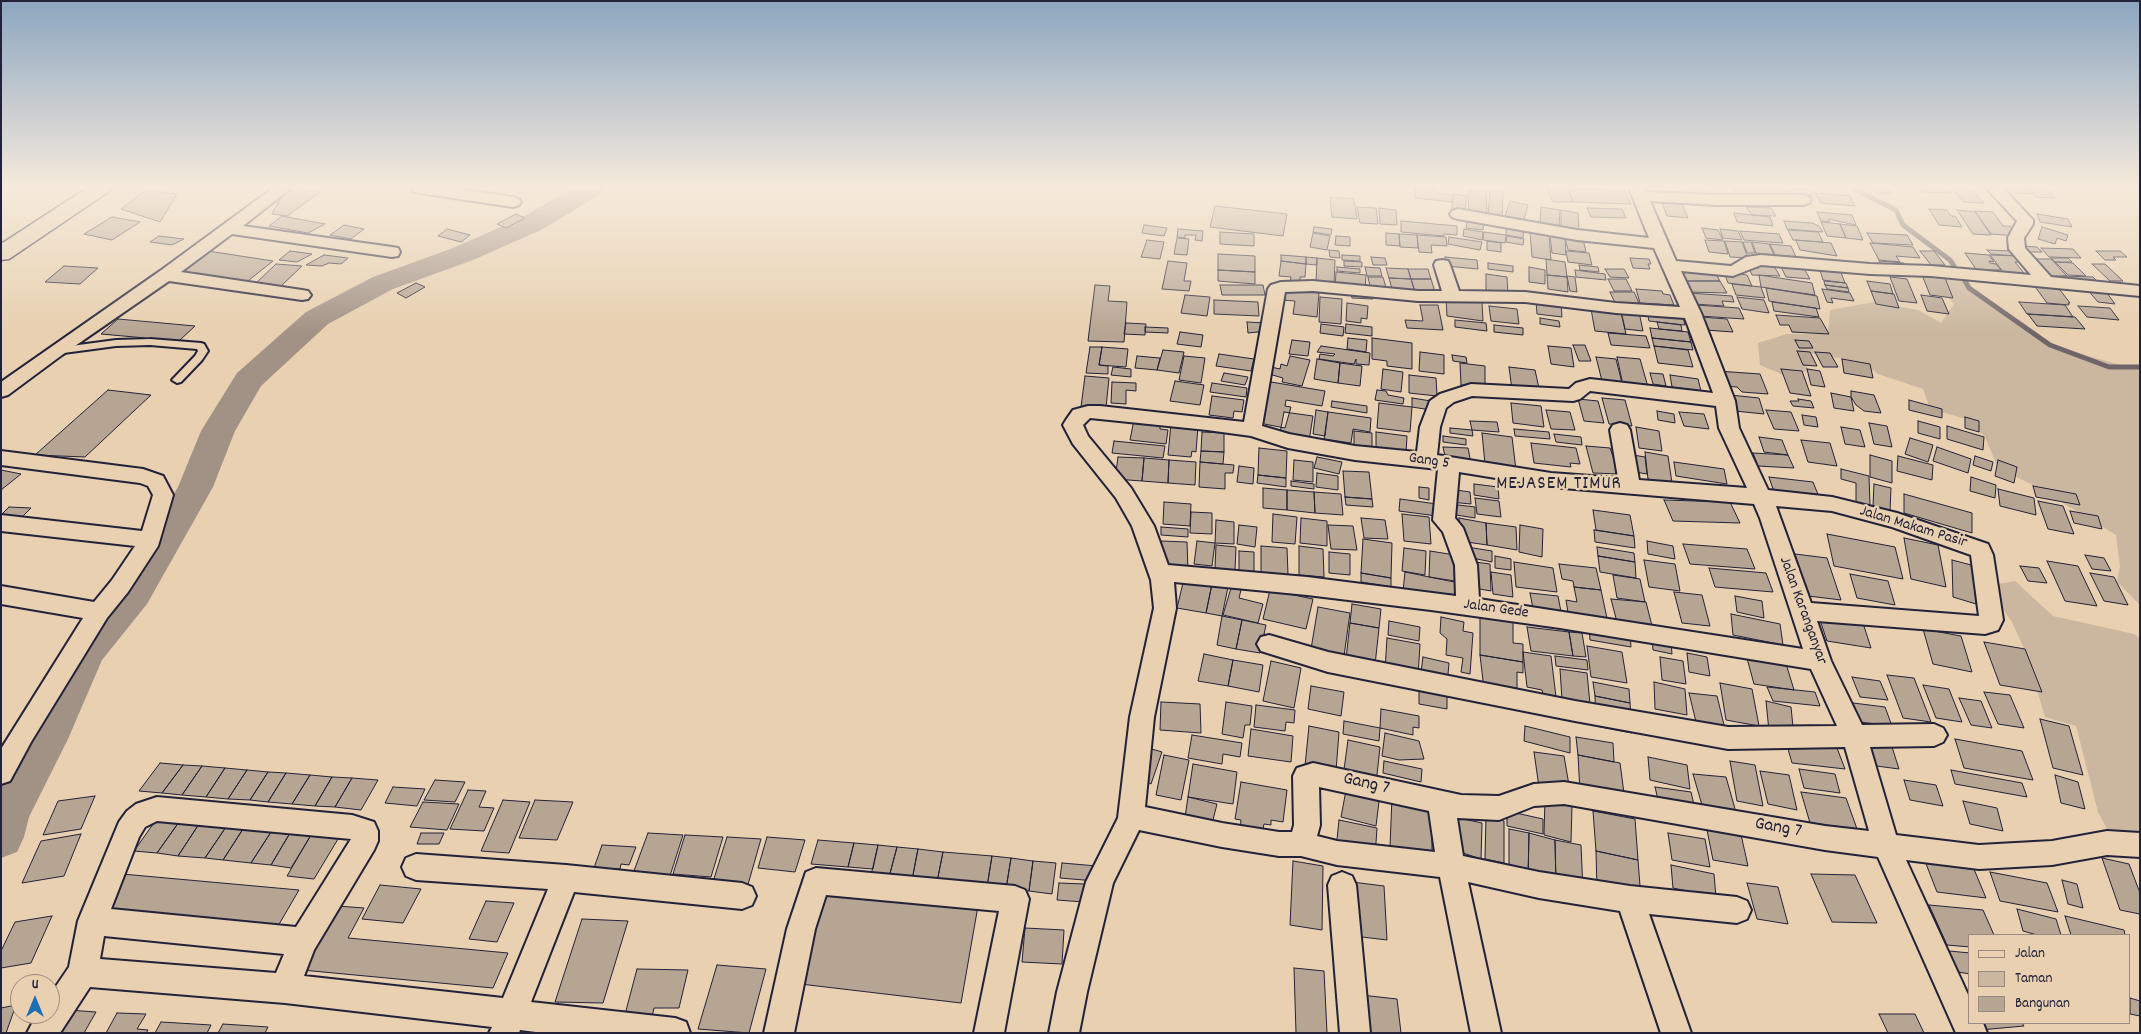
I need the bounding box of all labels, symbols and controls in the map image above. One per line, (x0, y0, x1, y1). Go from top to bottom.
street label: Gang 5 (1407, 450, 1451, 474)
district label: MEJASEM TIMUR (1495, 474, 1623, 496)
street label: Jalan Makam Pasir (1857, 502, 1969, 554)
street label: Jalan Karanganyar (1774, 555, 1830, 667)
street label: Jalan Gede (1462, 596, 1530, 624)
street label: Gang 7 (1340, 769, 1392, 801)
street label: Gang 7 (1753, 814, 1803, 844)
legend (1968, 934, 2131, 1024)
text: Jalan (2015, 943, 2045, 965)
text: Taman (2015, 968, 2052, 990)
north arrow (10, 974, 60, 1024)
text: U (32, 975, 38, 995)
text: Bangunan (2015, 993, 2070, 1015)

